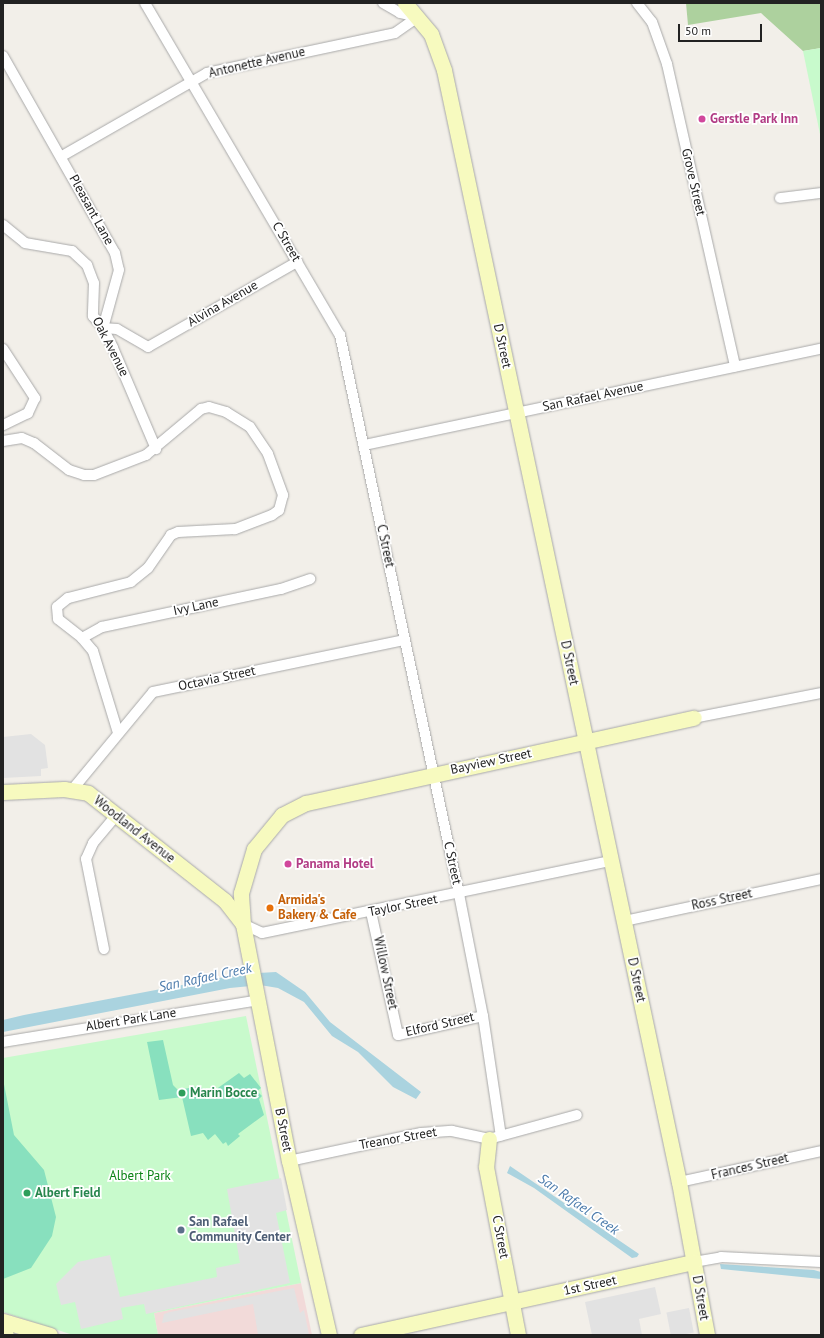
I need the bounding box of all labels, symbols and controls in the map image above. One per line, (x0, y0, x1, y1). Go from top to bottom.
scale bar (680, 16, 764, 42)
text: 50 m (685, 23, 711, 38)
street label: Antonette Avenue (207, 44, 307, 82)
place label: Gerstle Park Inn (710, 111, 798, 127)
marker: Gerstle Park Inn (697, 114, 707, 124)
street label: Grove Street (678, 147, 708, 217)
street label: Pleasant Lane (65, 172, 117, 248)
street label: C Street (268, 219, 304, 265)
street label: Alvina Avenue (185, 278, 261, 330)
street label: Oak Avenue (88, 314, 132, 380)
street label: D Street (490, 322, 514, 370)
street label: San Rafael Avenue (541, 379, 645, 415)
street label: C Street (373, 523, 397, 569)
street label: Ivy Lane (172, 595, 220, 619)
street label: D Street (557, 639, 581, 687)
street label: Octavia Street (177, 663, 257, 695)
street label: Bayview Street (449, 746, 533, 778)
street label: Woodland Avenue (90, 793, 178, 867)
street label: C Street (440, 840, 464, 886)
place label: Panama Hotel (296, 856, 374, 872)
marker: Panama Hotel (283, 859, 293, 869)
street label: Ross Street (690, 886, 754, 914)
street label: Taylor Street (367, 892, 439, 920)
place label: Armida's Bakery & Cafe (278, 893, 357, 924)
marker: Armida's Bakery & Cafe (265, 903, 275, 913)
street label: Willow Street (370, 935, 400, 1011)
street label: D Street (624, 956, 648, 1004)
water label: San Rafael Creek (157, 959, 253, 995)
street label: Albert Park Lane (84, 1005, 178, 1035)
street label: Elford Street (404, 1010, 476, 1040)
place label: Marin Bocce (190, 1085, 257, 1101)
marker: Marin Bocce (177, 1088, 187, 1098)
street label: B Street (271, 1107, 295, 1153)
street label: Treanor Street (358, 1125, 438, 1153)
street label: Frances Street (710, 1151, 790, 1183)
park label: Albert Park (109, 1168, 171, 1184)
water label: San Rafael Creek (535, 1170, 623, 1238)
place label: Albert Field (35, 1185, 101, 1201)
marker: Albert Field (22, 1188, 32, 1198)
street label: C Street (488, 1214, 512, 1260)
place label: San Rafael Community Center (189, 1215, 291, 1246)
marker: San Rafael Community Center (176, 1225, 186, 1235)
street label: 1st Street (562, 1273, 618, 1299)
street label: D Street (688, 1274, 712, 1322)

